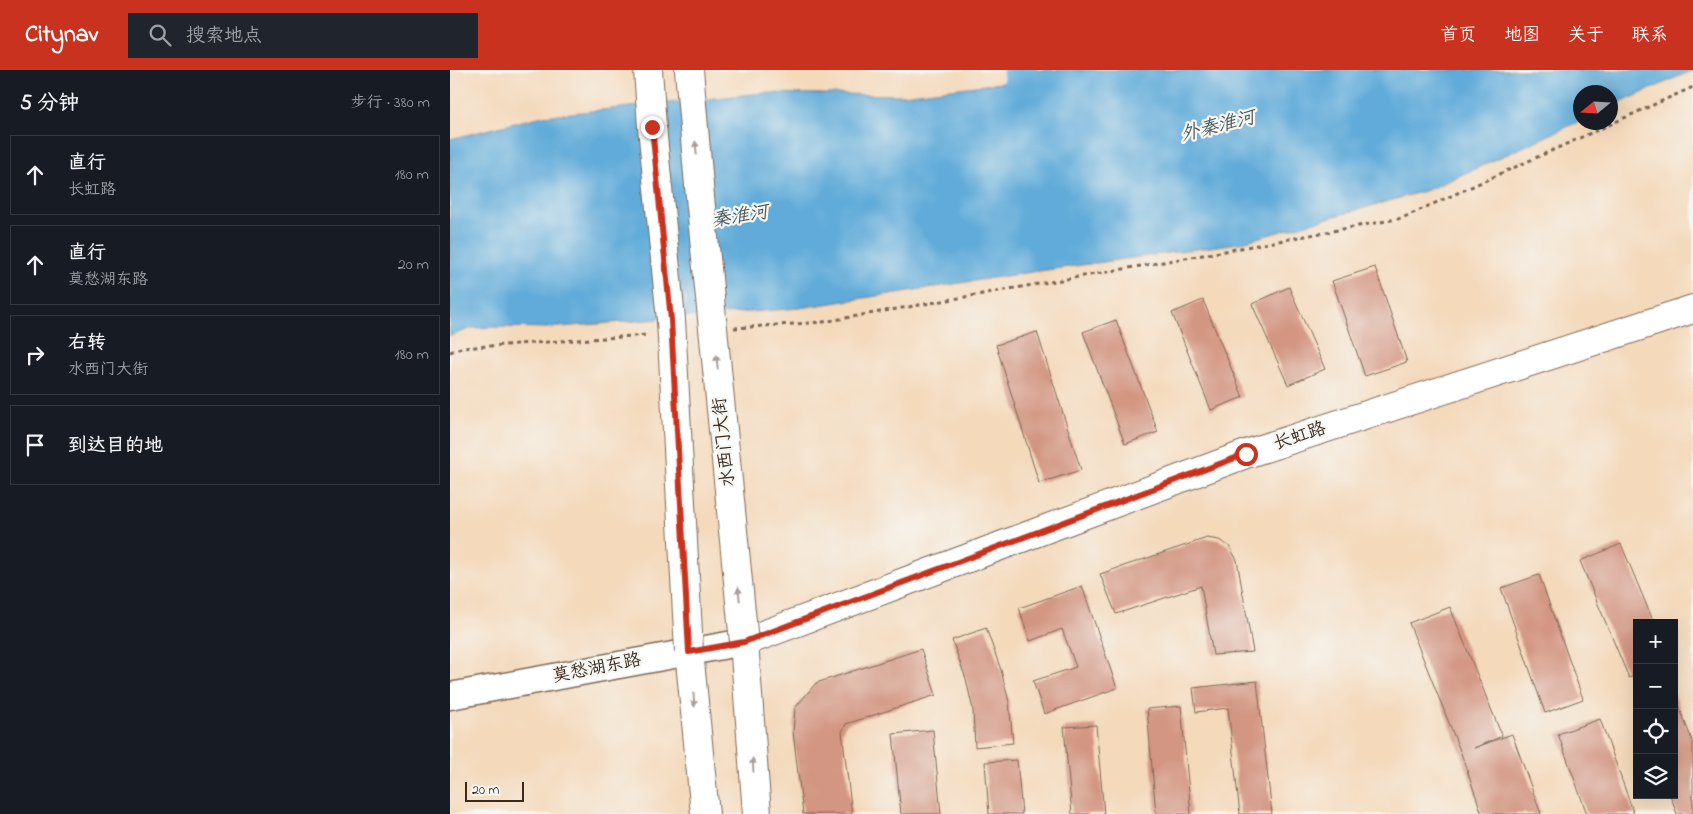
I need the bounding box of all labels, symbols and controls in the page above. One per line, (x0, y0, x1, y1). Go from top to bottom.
search box (128, 13, 478, 58)
text: Citynav (25, 18, 98, 53)
icon: search (146, 21, 174, 49)
text: 搜索地点 (186, 23, 262, 50)
text: 首页 (1440, 23, 1476, 49)
text: 地图 (1504, 23, 1540, 49)
text: 关于 (1568, 23, 1604, 49)
text: 联系 (1632, 23, 1668, 49)
north arrow (1573, 85, 1618, 130)
text: 5 分钟 (20, 89, 79, 119)
text: 步行 · 380 m (351, 91, 430, 115)
water label: 外秦淮河 (1178, 104, 1261, 149)
route end (641, 116, 664, 139)
one-way arrow (691, 140, 699, 156)
text: 直行 (68, 150, 106, 177)
icon: ahead (21, 161, 49, 189)
text: 180 m (395, 163, 429, 187)
text: 长虹路 (68, 178, 116, 202)
water label: 秦淮河 (710, 199, 773, 235)
text: 直行 (68, 240, 106, 267)
icon: ahead (21, 251, 49, 279)
text: 20 m (398, 253, 429, 277)
text: 莫愁湖东路 (68, 268, 148, 292)
text: 右转 (68, 330, 106, 357)
icon: right (21, 341, 49, 369)
text: 180 m (395, 343, 429, 367)
one-way arrow (713, 354, 721, 370)
text: 水西门大街 (68, 358, 148, 382)
street label: 水西门大街 (707, 396, 743, 488)
street label: 长虹路 (1270, 416, 1330, 458)
icon: arrive (21, 431, 49, 459)
text: 到达目的地 (68, 433, 163, 460)
route start (1235, 443, 1258, 466)
one-way arrow (735, 585, 743, 601)
map controls (1633, 619, 1678, 799)
button: + (1633, 619, 1678, 664)
street label: 莫愁湖东路 (550, 648, 644, 690)
button: − (1633, 664, 1678, 709)
one-way arrow (690, 692, 698, 708)
button: locate (1633, 709, 1678, 754)
button: layers (1633, 754, 1678, 799)
one-way arrow (749, 757, 757, 773)
scale bar (465, 779, 524, 802)
text: 20 m (472, 780, 499, 801)

